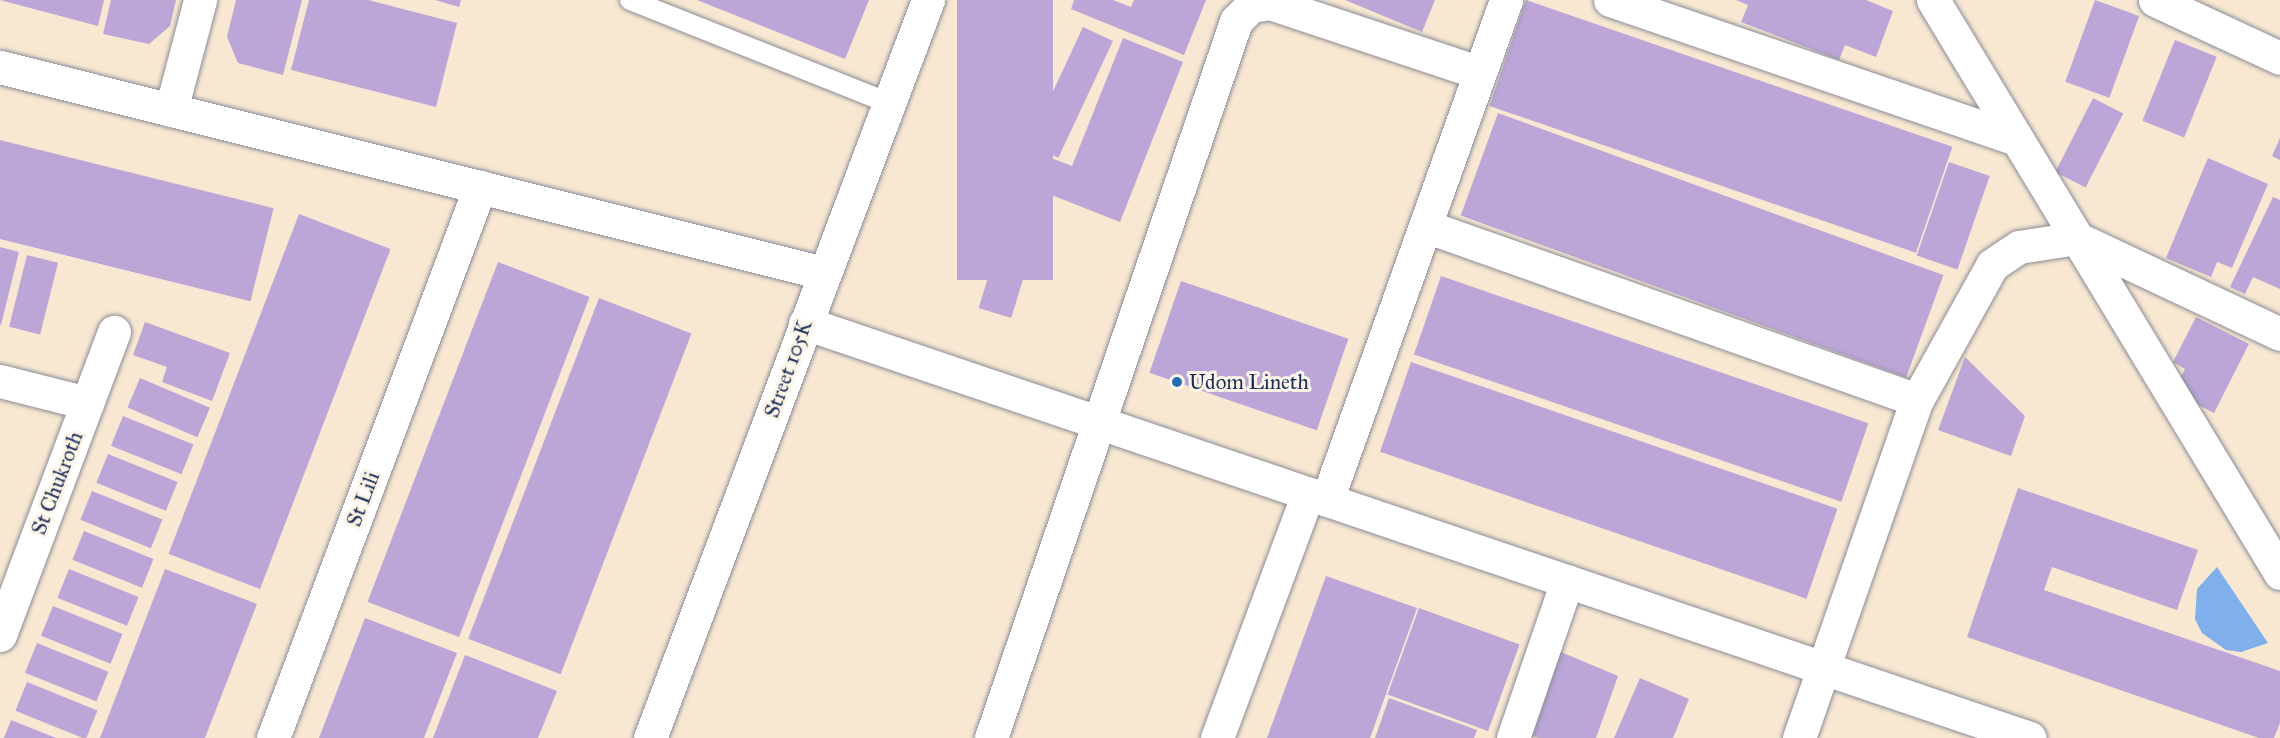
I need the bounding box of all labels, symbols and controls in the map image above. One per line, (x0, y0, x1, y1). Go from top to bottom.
street label: Street 105K (759, 317, 817, 421)
place label: Udom Lineth (1189, 369, 1309, 395)
marker: Udom Lineth (1170, 375, 1184, 389)
street label: St Chukroth (26, 428, 88, 538)
street label: St Lili (341, 468, 385, 530)

